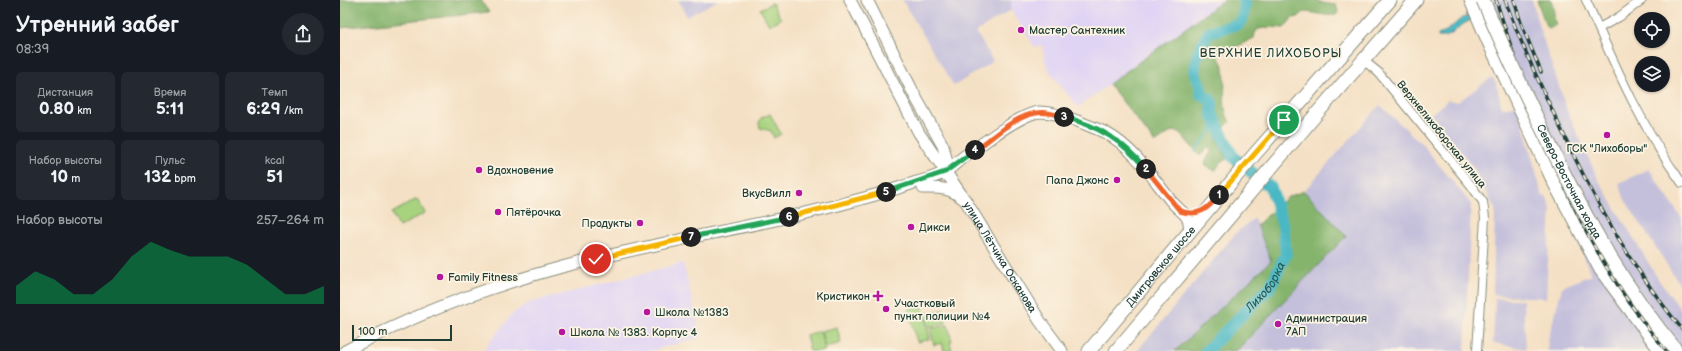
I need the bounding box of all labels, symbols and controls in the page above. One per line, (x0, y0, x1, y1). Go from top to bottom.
text: Утренний забег (16, 12, 179, 39)
map controls (1634, 12, 1670, 92)
button: locate (1634, 12, 1670, 48)
button: share (282, 13, 324, 55)
place label: Мастер Сантехник (1029, 24, 1125, 37)
marker: Мастер Сантехник (1016, 25, 1026, 35)
text: 08:39 (16, 41, 49, 57)
district label: ВЕРХНИЕ ЛИХОБОРЫ (1200, 46, 1342, 61)
button: layers (1634, 56, 1670, 92)
street label: Верхнелихоборская улица (1394, 78, 1489, 191)
text: Дистанция (37, 86, 93, 99)
text: Время (154, 86, 186, 99)
text: Темп (262, 86, 288, 99)
text: 0.80 (39, 99, 74, 119)
text: 5:11 (156, 99, 184, 119)
text: 6:29 (246, 99, 281, 119)
pin (1267, 103, 1301, 137)
text: km (74, 104, 92, 117)
text: /km (281, 104, 303, 117)
pin: 3 (1054, 107, 1074, 127)
icon: arrive (1273, 109, 1295, 131)
text: 3 (1061, 110, 1067, 123)
street label: Северо-Восточная хорда (1534, 122, 1604, 242)
marker: ГСК "Лихоборы" (1602, 130, 1612, 140)
pin: 4 (965, 140, 985, 160)
place label: ГСК "Лихоборы" (1567, 142, 1647, 155)
text: 4 (972, 143, 978, 156)
text: Набор высоты (29, 154, 102, 167)
text: Пульс (155, 154, 185, 167)
text: kcal (265, 154, 285, 167)
pin: 2 (1136, 159, 1156, 179)
text: 2 (1143, 162, 1149, 175)
place label: Вдохновение (487, 164, 554, 177)
marker: Вдохновение (474, 165, 484, 175)
text: 10 (50, 167, 68, 187)
text: 132 (144, 167, 171, 187)
text: 51 (266, 167, 283, 187)
text: m (68, 172, 80, 185)
text: bpm (171, 172, 196, 185)
place label: Папа Джонс (1046, 174, 1110, 187)
marker: Папа Джонс (1112, 175, 1122, 185)
pin: 5 (876, 182, 896, 202)
text: 5 (883, 185, 889, 198)
pin: 1 (1209, 185, 1229, 205)
place label: ВкусВилл (742, 187, 791, 200)
marker: ВкусВилл (794, 188, 804, 198)
text: 1 (1217, 188, 1221, 201)
street label: улица Лётчика Осканова (960, 199, 1039, 316)
place label: Пятёрочка (506, 206, 562, 219)
marker: Пятёрочка (493, 207, 503, 217)
pin: 6 (779, 207, 799, 227)
text: 6 (786, 210, 792, 223)
text: Набор высоты (16, 212, 103, 228)
text: 257–264 m (256, 212, 324, 228)
place label: Продукты (581, 217, 632, 230)
marker: Продукты (635, 218, 645, 228)
place label: Дикси (919, 221, 950, 234)
marker: Дикси (906, 222, 916, 232)
street label: Дмитровское шоссе (1123, 224, 1198, 309)
pin: 7 (681, 227, 701, 247)
text: 7 (688, 230, 694, 243)
pin (579, 242, 613, 276)
icon: check (585, 248, 607, 270)
water label: Лихоборка (1242, 260, 1289, 316)
place label: Family Fitness (448, 271, 518, 284)
marker: Family Fitness (435, 272, 445, 282)
place label: Кристикон (816, 290, 870, 303)
marker: Кристикон (873, 291, 883, 301)
place label: Участковый пункт полиции №4 (894, 297, 991, 323)
marker: Участковый пункт полиции №4 (881, 304, 891, 314)
place label: Школа №1383 (655, 306, 729, 319)
marker: Школа №1383 (642, 307, 652, 317)
place label: Администрация 7АП (1285, 312, 1367, 338)
marker: Администрация 7АП (1273, 319, 1283, 329)
scale bar (352, 323, 452, 342)
text: 100 m (358, 325, 387, 338)
place label: Школа № 1383. Корпус 4 (570, 326, 698, 339)
marker: Школа № 1383. Корпус 4 (557, 327, 567, 337)

